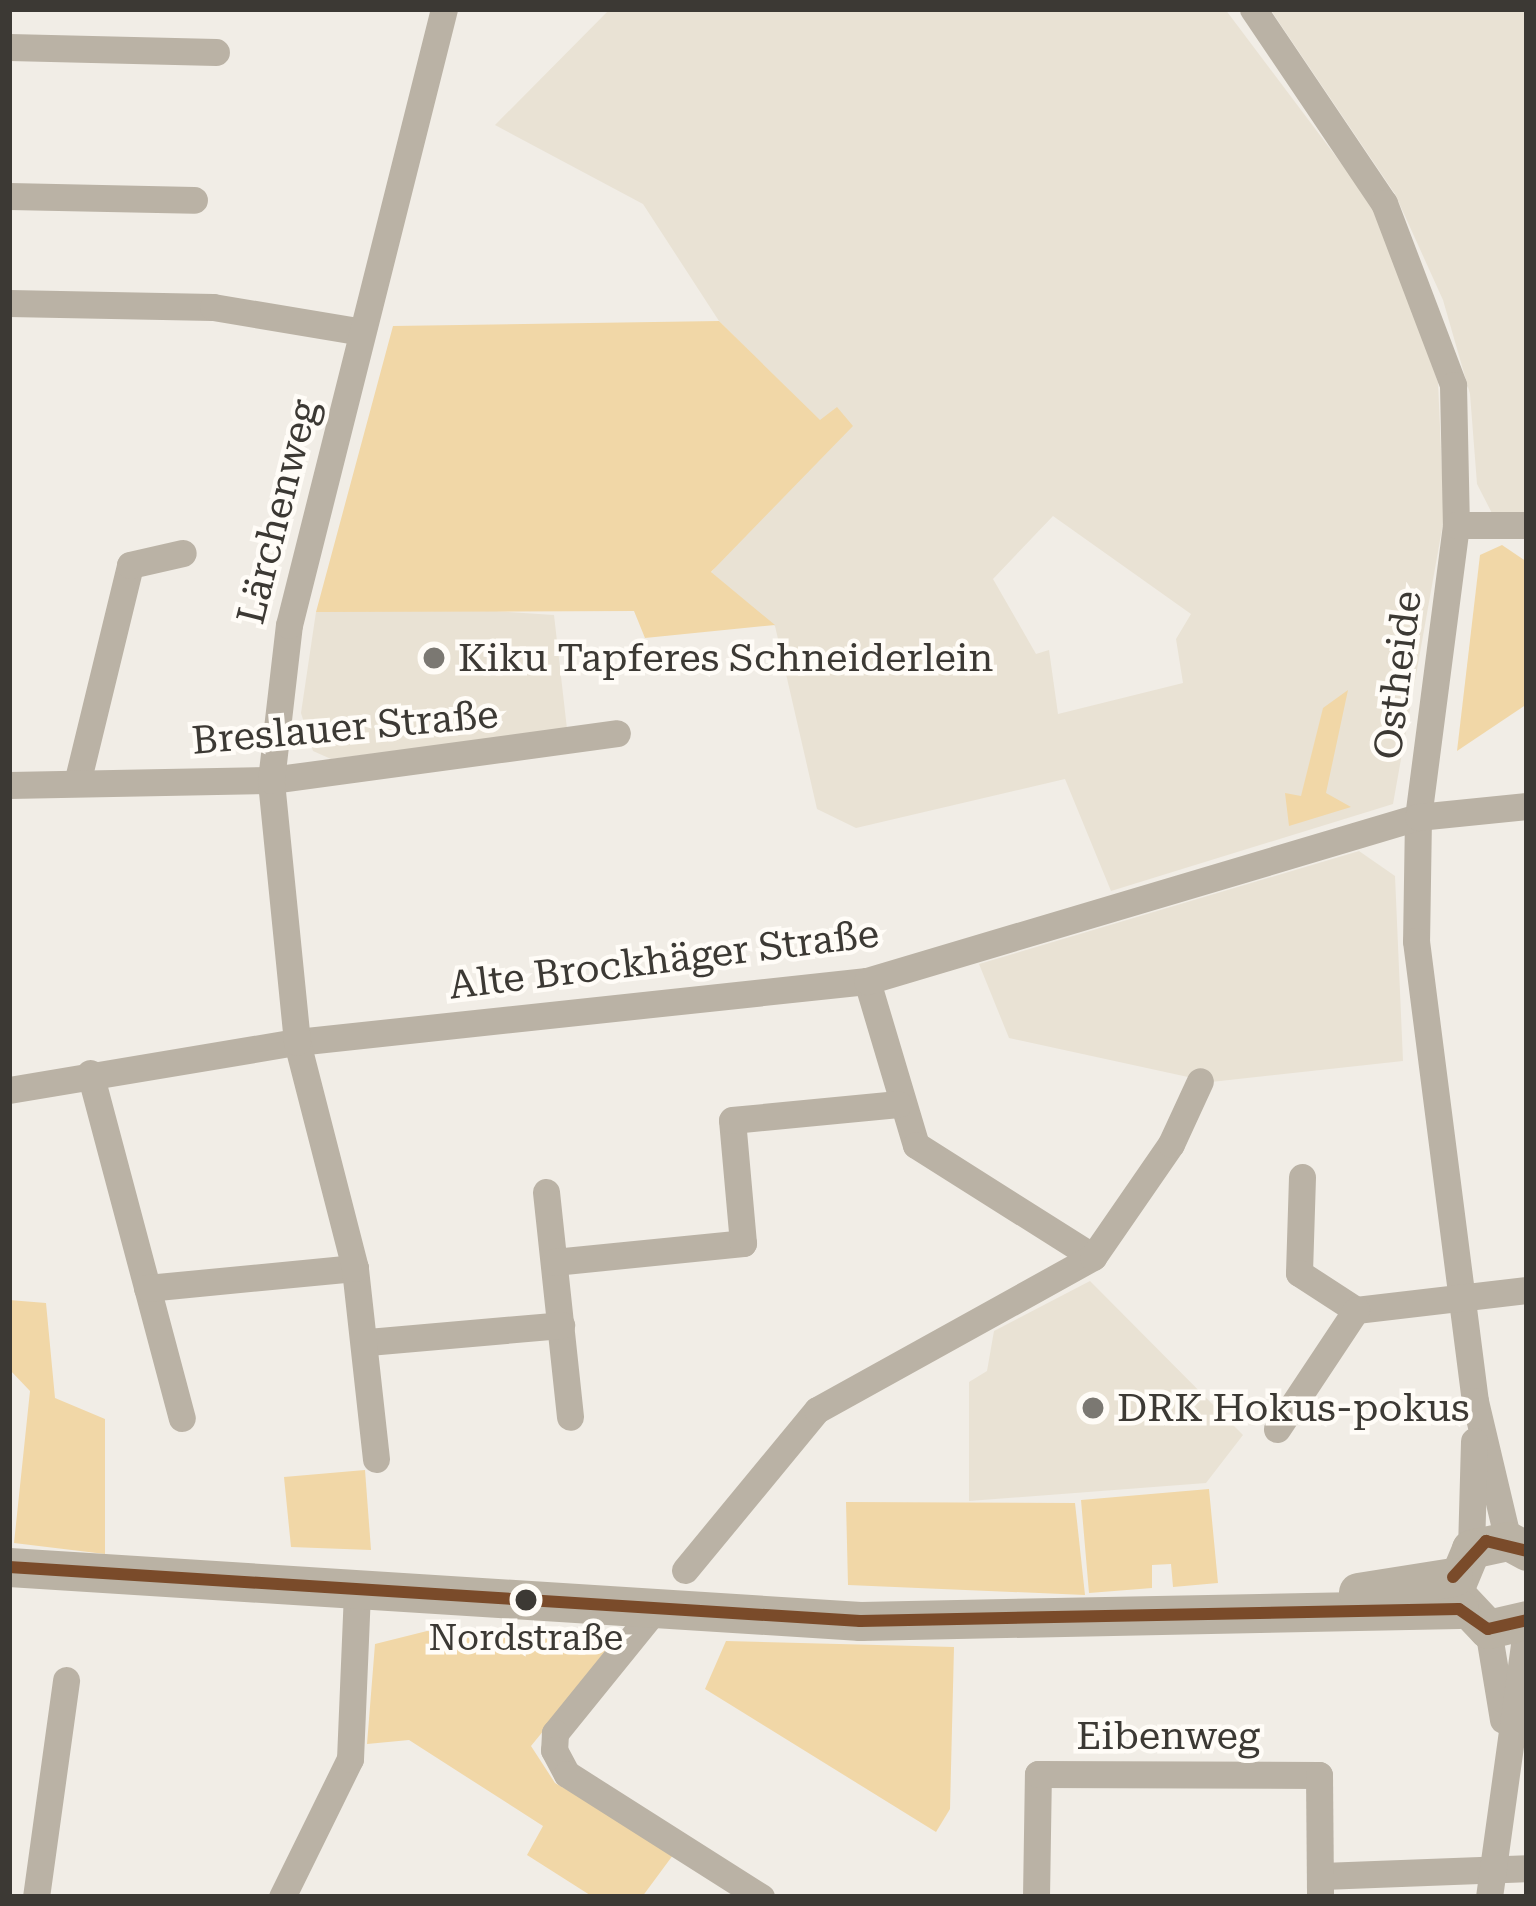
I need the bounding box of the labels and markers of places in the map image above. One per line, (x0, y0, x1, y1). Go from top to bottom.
place label: Kiku Tapferes Schneiderlein (458, 635, 993, 681)
marker: Kiku Tapferes Schneiderlein (421, 645, 447, 671)
place label: DRK Hokus-pokus (1117, 1385, 1470, 1431)
marker: DRK Hokus-pokus (1080, 1395, 1106, 1421)
marker: Nordstraße (515, 1589, 537, 1611)
place label: Nordstraße (429, 1617, 623, 1661)

